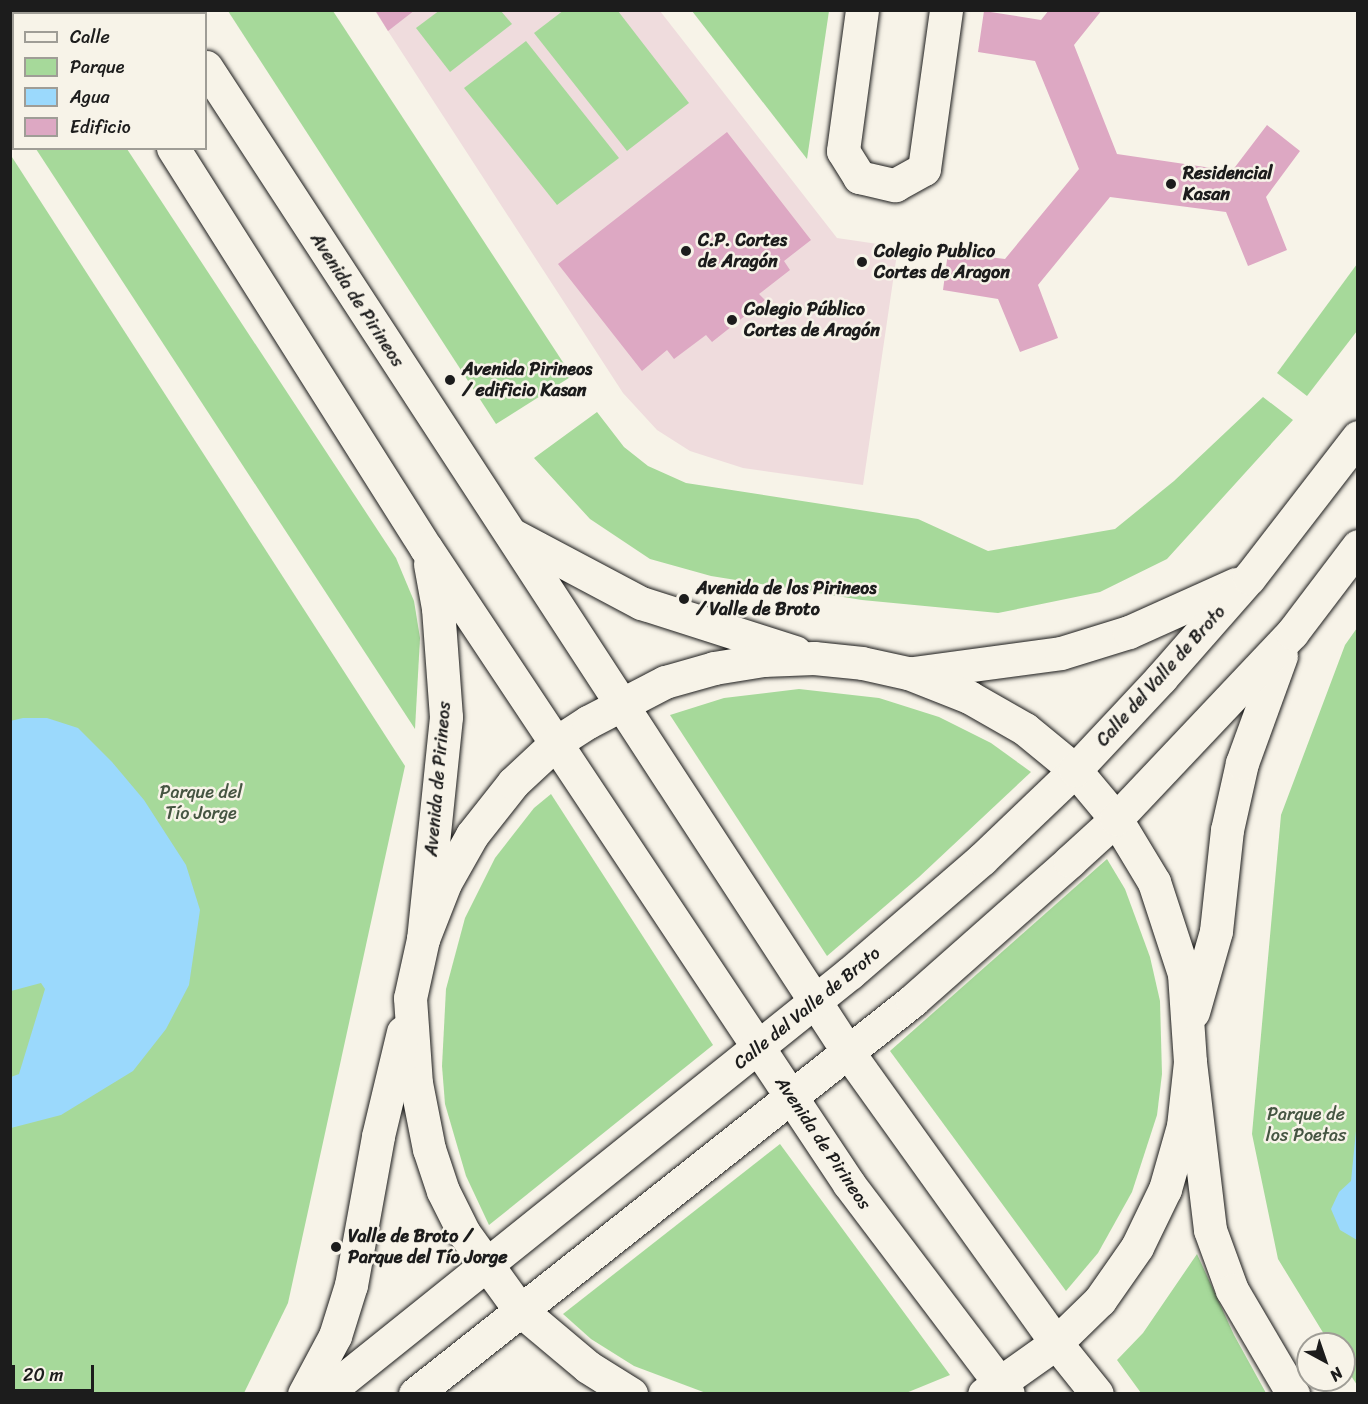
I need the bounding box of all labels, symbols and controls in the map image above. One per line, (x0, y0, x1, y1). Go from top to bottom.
legend (12, 12, 207, 150)
text: Calle (70, 21, 110, 53)
text: Parque (70, 51, 124, 83)
text: Agua (70, 81, 110, 113)
text: Edificio (70, 111, 131, 143)
place label: Residencial Kasan (1183, 163, 1272, 206)
marker: Residencial Kasan (1164, 177, 1178, 191)
street label: Avenida de Pirineos (306, 230, 408, 370)
place label: C.P. Cortes de Aragón (698, 230, 788, 272)
place label: Colegio Publico Cortes de Aragon (874, 241, 1011, 284)
marker: C.P. Cortes de Aragón (679, 244, 693, 258)
marker: Colegio Publico Cortes de Aragon (855, 255, 869, 269)
place label: Colegio Público Cortes de Aragón (744, 299, 881, 342)
marker: Colegio Público Cortes de Aragón (725, 313, 739, 327)
place label: Avenida Pirineos / edificio Kasan (462, 359, 592, 401)
marker: Avenida Pirineos / edificio Kasan (443, 373, 457, 387)
place label: Avenida de los Pirineos / Valle de Broto (696, 578, 877, 620)
marker: Avenida de los Pirineos / Valle de Broto (677, 592, 691, 606)
street label: Calle del Valle de Broto (1091, 600, 1231, 752)
street label: Avenida de Pirineos (421, 701, 455, 857)
park label: Parque del Tío Jorge (160, 782, 242, 824)
street label: Calle del Valle de Broto (729, 942, 885, 1074)
street label: Avenida de Pirineos (771, 1073, 875, 1213)
park label: Parque de los Poetas (1265, 1104, 1347, 1146)
place label: Valle de Broto / Parque del Tío Jorge (348, 1226, 508, 1268)
marker: Valle de Broto / Parque del Tío Jorge (329, 1240, 343, 1254)
north arrow (1296, 1332, 1356, 1392)
scale bar (15, 1353, 98, 1391)
text: 20 m (23, 1359, 63, 1391)
text: N (1323, 1360, 1350, 1389)

